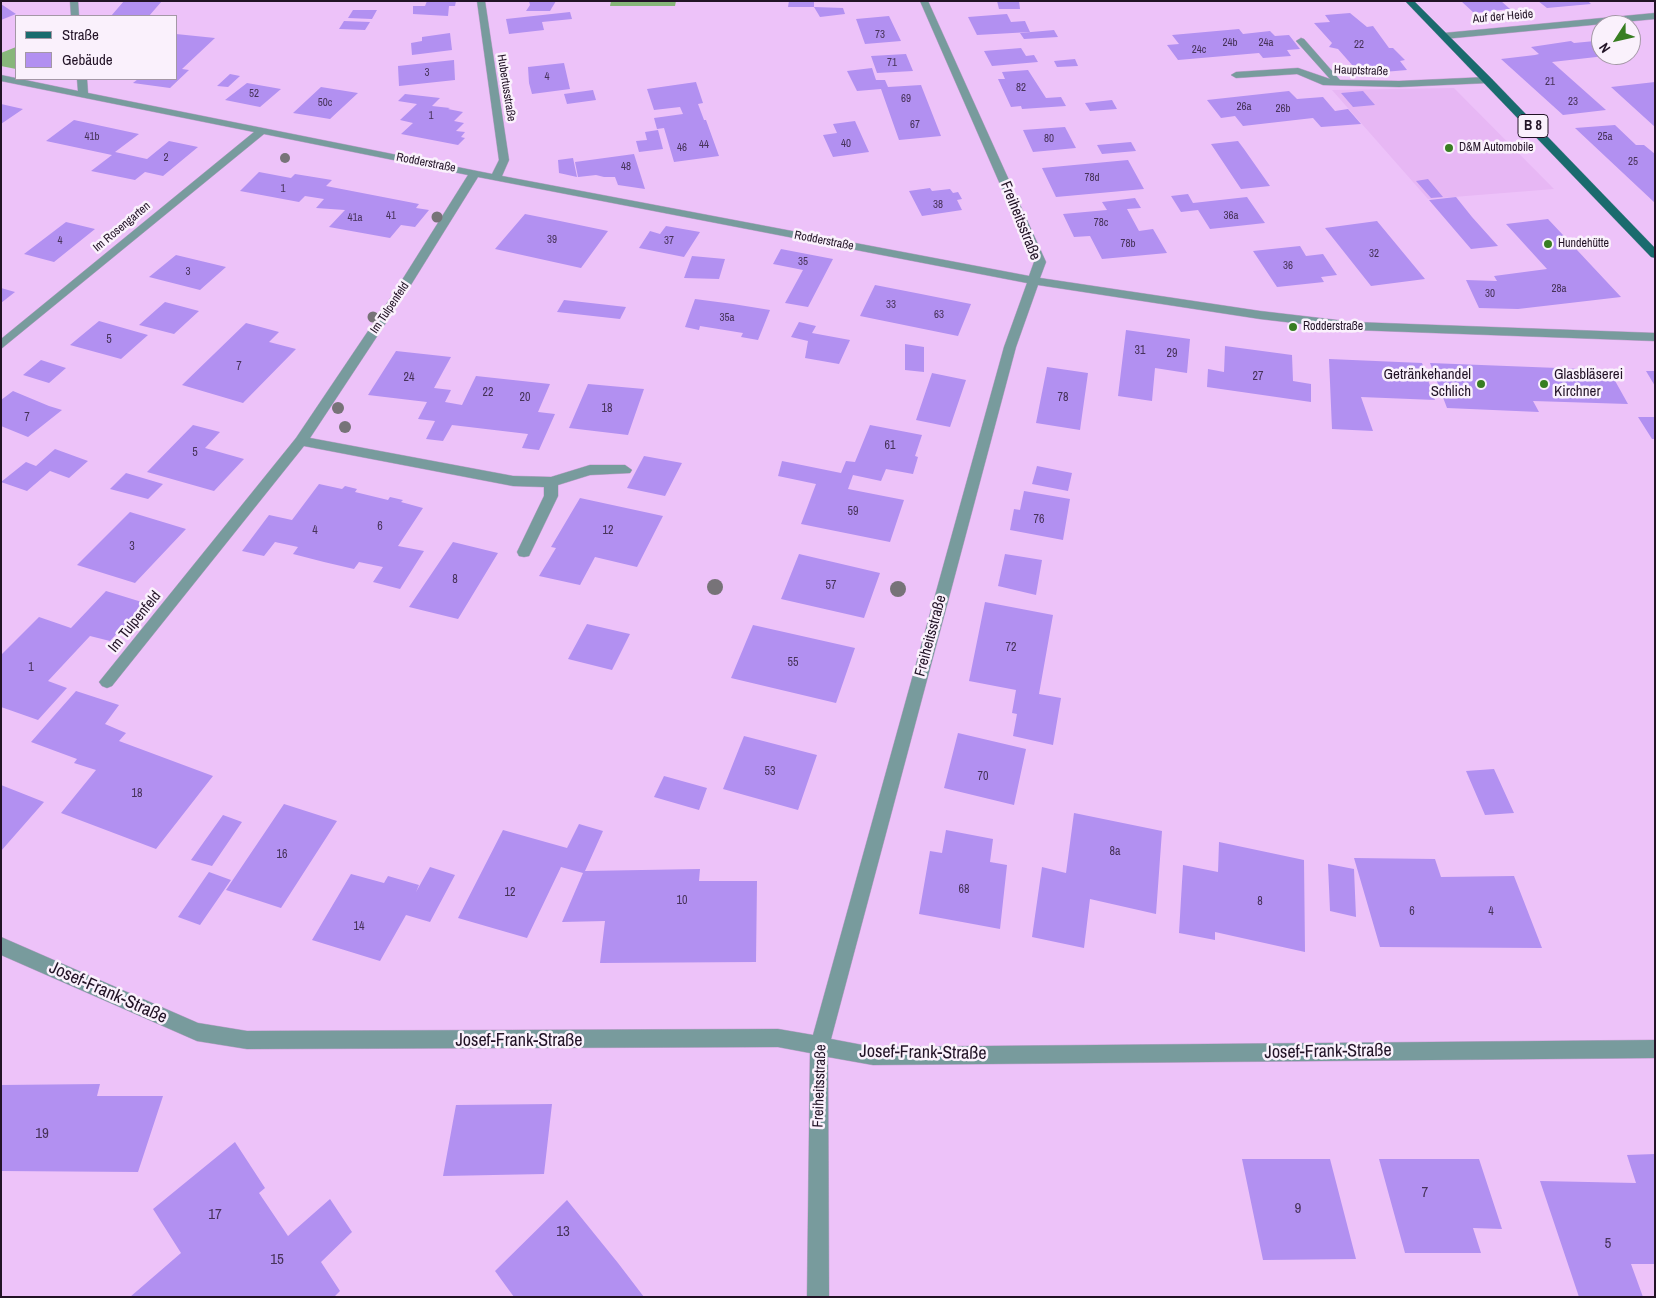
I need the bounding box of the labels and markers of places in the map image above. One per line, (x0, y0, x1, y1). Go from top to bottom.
place label: D&M Automobile (1459, 141, 1533, 155)
marker: D&M Automobile (1443, 142, 1455, 154)
place label: Hundehütte (1558, 237, 1609, 251)
marker: Hundehütte (1542, 238, 1554, 250)
place label: Rodderstraße (1303, 320, 1363, 334)
marker: Rodderstraße (1287, 321, 1299, 333)
place label: Getränkehandel Schlich (1383, 366, 1471, 401)
place label: Glasbläserei Kirchner (1554, 366, 1623, 401)
marker: Getränkehandel Schlich (1475, 378, 1487, 390)
marker: Glasbläserei Kirchner (1538, 378, 1550, 390)

